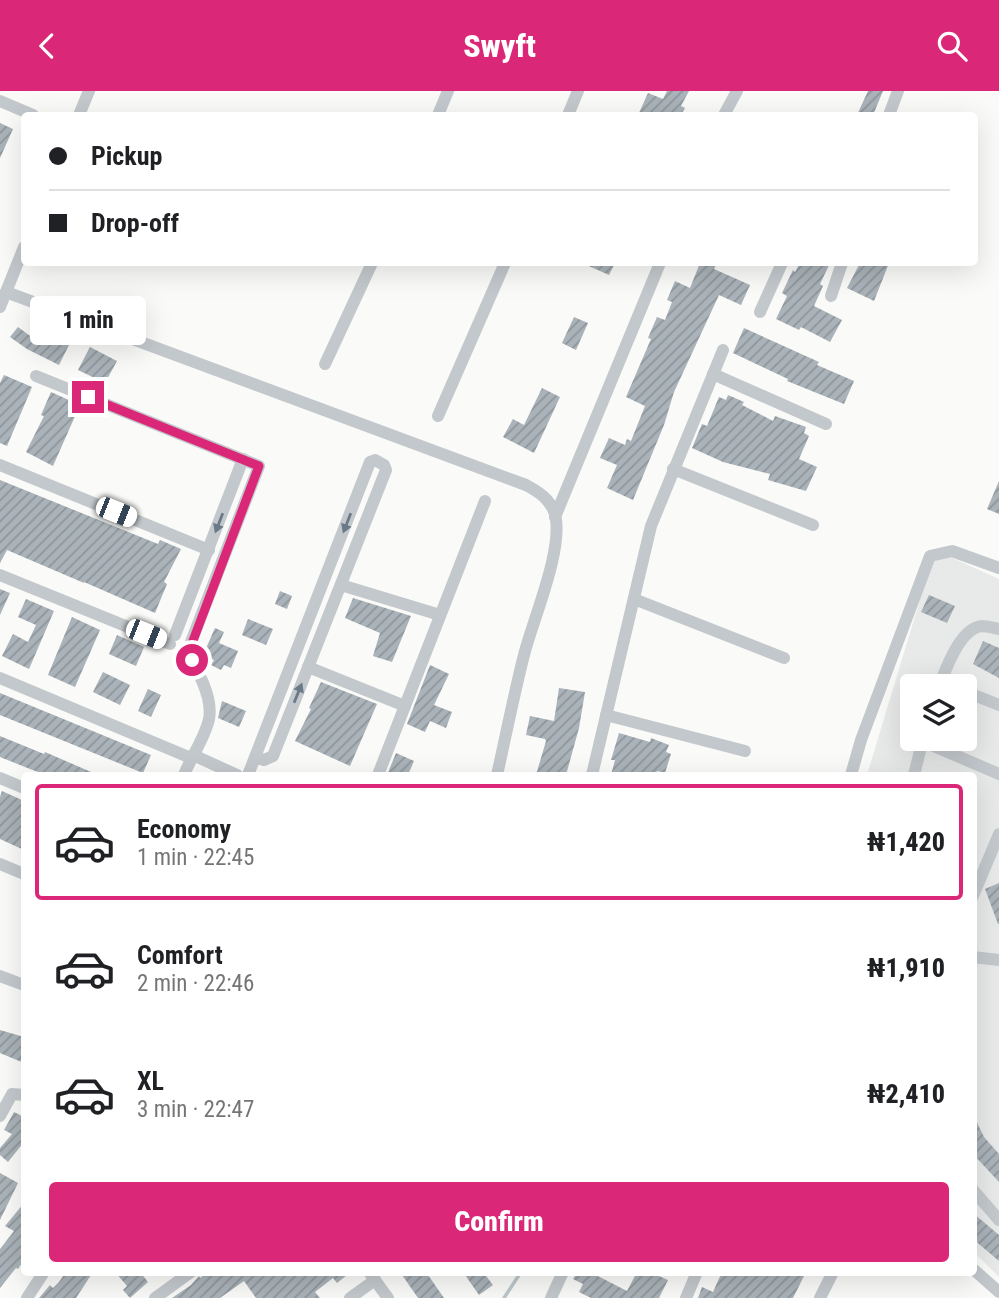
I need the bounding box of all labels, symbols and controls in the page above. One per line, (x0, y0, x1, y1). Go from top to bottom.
icon: back (28, 27, 66, 65)
text: Swyft (463, 27, 536, 65)
icon: search (933, 27, 971, 65)
text: Pickup (91, 141, 162, 171)
text: Drop-off (91, 208, 179, 238)
callout: 1 min (30, 295, 146, 345)
text: 1 min (62, 307, 114, 334)
route end (72, 381, 104, 413)
car (93, 494, 140, 530)
one-way arrow (213, 512, 224, 533)
one-way arrow (341, 513, 352, 534)
car (123, 616, 170, 652)
route start (176, 644, 208, 676)
map controls (900, 674, 977, 751)
button: layers (900, 674, 977, 751)
one-way arrow (292, 682, 303, 703)
icon: car (53, 811, 116, 874)
text: Economy (137, 814, 231, 844)
text: ₦1,420 (867, 827, 945, 857)
text: 1 min · 22:45 (137, 844, 254, 871)
icon: car (53, 937, 116, 1000)
text: Comfort (137, 940, 223, 970)
text: ₦1,910 (867, 953, 945, 983)
text: 2 min · 22:46 (137, 970, 254, 997)
icon: car (53, 1063, 116, 1126)
text: XL (137, 1066, 164, 1096)
text: ₦2,410 (867, 1079, 945, 1109)
text: 3 min · 22:47 (137, 1096, 254, 1123)
button: Confirm (49, 1182, 949, 1262)

